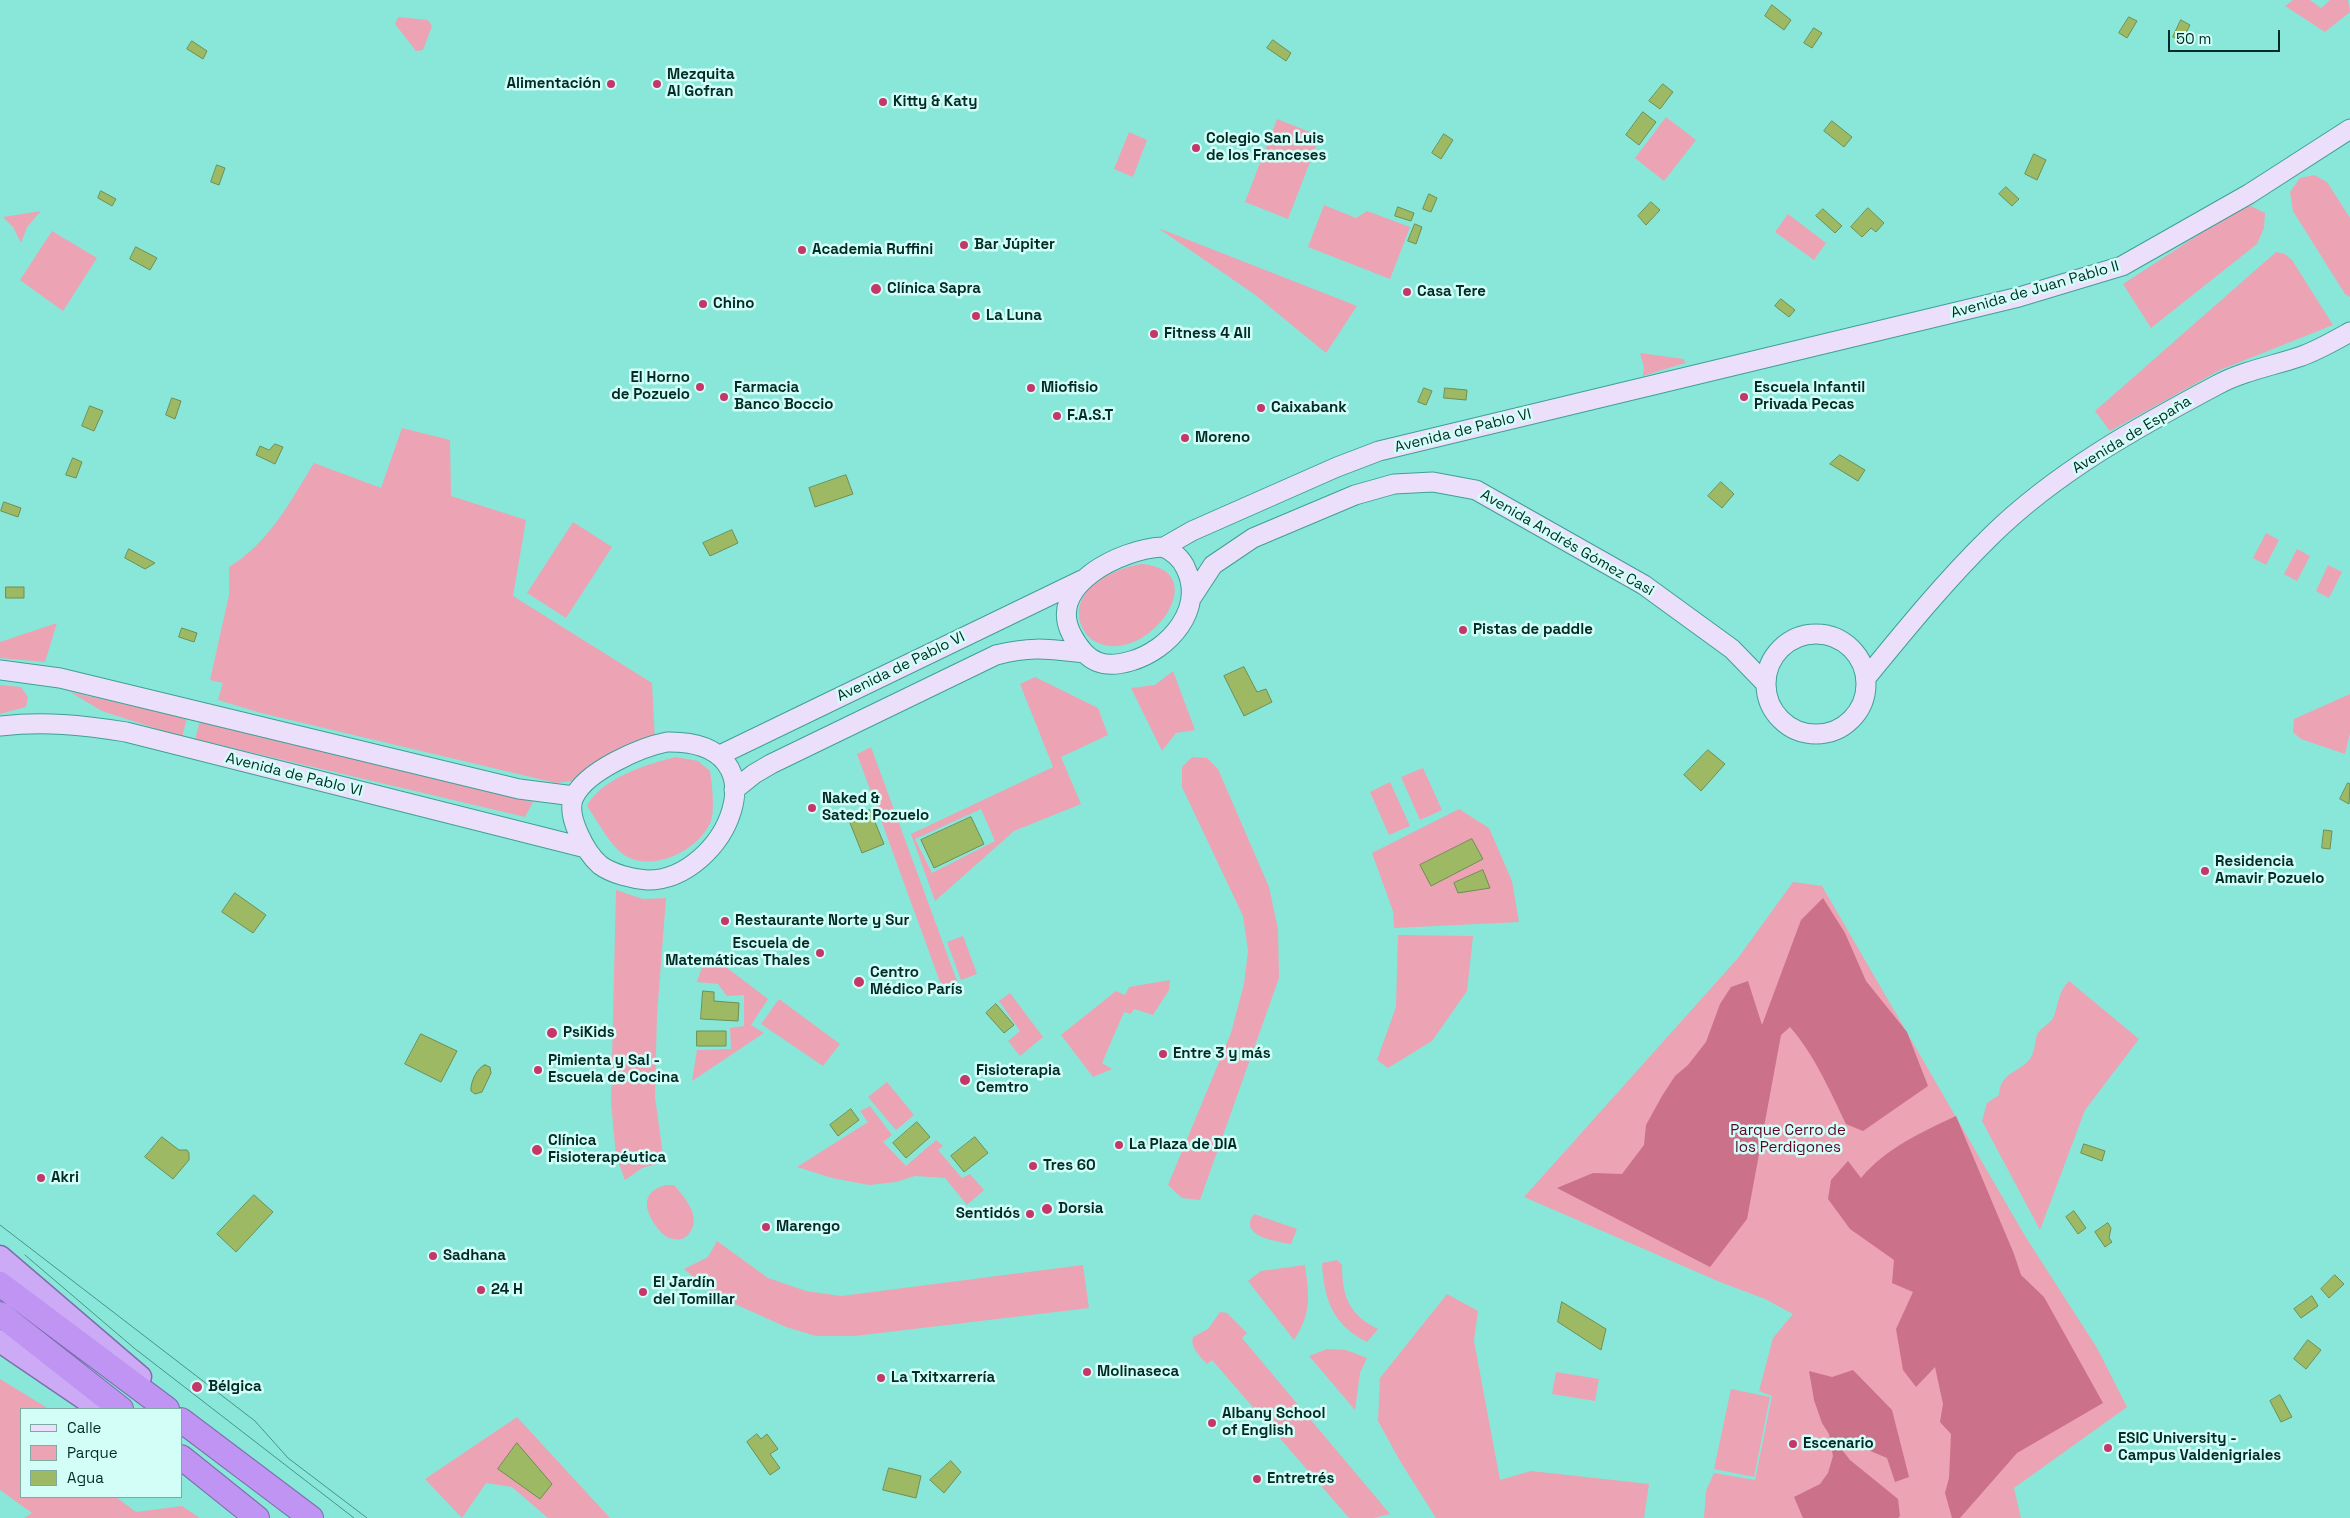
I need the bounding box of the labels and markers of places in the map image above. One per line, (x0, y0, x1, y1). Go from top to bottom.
place label: Mezquita Al Gofran (667, 66, 735, 101)
place label: Alimentación (506, 75, 601, 93)
marker: Alimentación (605, 78, 617, 90)
marker: Mezquita Al Gofran (651, 78, 663, 90)
place label: Kitty & Katy (893, 93, 977, 111)
marker: Kitty & Katy (877, 96, 889, 108)
place label: Colegio San Luis de los Franceses (1206, 130, 1326, 165)
marker: Colegio San Luis de los Franceses (1190, 142, 1202, 154)
place label: Bar Júpiter (974, 236, 1055, 254)
marker: Bar Júpiter (958, 239, 970, 251)
place label: Academia Ruffini (812, 241, 933, 259)
marker: Academia Ruffini (796, 244, 808, 256)
place label: Clínica Sapra (887, 280, 981, 298)
marker: Clínica Sapra (869, 282, 883, 296)
place label: Casa Tere (1417, 283, 1486, 301)
marker: Casa Tere (1401, 286, 1413, 298)
place label: Chino (713, 295, 754, 313)
marker: Chino (697, 298, 709, 310)
place label: La Luna (986, 307, 1042, 325)
marker: La Luna (970, 310, 982, 322)
place label: Fitness 4 All (1164, 325, 1251, 343)
marker: Fitness 4 All (1148, 328, 1160, 340)
place label: El Horno de Pozuelo (611, 369, 690, 404)
place label: Farmacia Banco Boccio (734, 379, 834, 414)
place label: Miofisio (1041, 379, 1098, 397)
place label: Escuela Infantil Privada Pecas (1754, 379, 1865, 414)
marker: El Horno de Pozuelo (694, 381, 706, 393)
marker: Miofisio (1025, 382, 1037, 394)
marker: Farmacia Banco Boccio (718, 391, 730, 403)
marker: Escuela Infantil Privada Pecas (1738, 391, 1750, 403)
place label: Caixabank (1271, 399, 1347, 417)
marker: Caixabank (1255, 402, 1267, 414)
place label: F.A.S.T (1067, 407, 1113, 425)
marker: F.A.S.T (1051, 410, 1063, 422)
place label: Moreno (1195, 429, 1250, 447)
marker: Moreno (1179, 432, 1191, 444)
place label: Pistas de paddle (1473, 621, 1593, 639)
marker: Pistas de paddle (1457, 624, 1469, 636)
place label: Naked & Sated: Pozuelo (822, 790, 929, 825)
marker: Naked & Sated: Pozuelo (806, 802, 818, 814)
place label: Residencia Amavir Pozuelo (2215, 853, 2324, 888)
marker: Residencia Amavir Pozuelo (2199, 865, 2211, 877)
place label: Restaurante Norte y Sur (735, 912, 909, 930)
marker: Restaurante Norte y Sur (719, 915, 731, 927)
place label: Escuela de Matemáticas Thales (665, 935, 810, 970)
marker: Escuela de Matemáticas Thales (814, 947, 826, 959)
place label: Centro Médico París (870, 964, 963, 999)
marker: Centro Médico París (852, 975, 866, 989)
place label: PsiKids (563, 1024, 615, 1042)
marker: PsiKids (545, 1026, 559, 1040)
place label: Entre 3 y más (1173, 1045, 1271, 1063)
marker: Entre 3 y más (1157, 1048, 1169, 1060)
place label: Pimienta y Sal - Escuela de Cocina (548, 1052, 679, 1087)
place label: Fisioterapia Cemtro (976, 1062, 1061, 1097)
marker: Pimienta y Sal - Escuela de Cocina (532, 1064, 544, 1076)
marker: Fisioterapia Cemtro (958, 1073, 972, 1087)
place label: Clínica Fisioterapéutica (548, 1132, 666, 1167)
place label: La Plaza de DIA (1129, 1136, 1237, 1154)
marker: La Plaza de DIA (1113, 1139, 1125, 1151)
marker: Clínica Fisioterapéutica (530, 1143, 544, 1157)
place label: Tres 60 (1043, 1157, 1096, 1175)
marker: Tres 60 (1027, 1160, 1039, 1172)
place label: Akri (51, 1169, 79, 1187)
marker: Akri (35, 1172, 47, 1184)
place label: Dorsia (1058, 1200, 1103, 1218)
marker: Dorsia (1040, 1202, 1054, 1216)
place label: Sentidós (956, 1205, 1020, 1223)
marker: Sentidós (1024, 1208, 1036, 1220)
place label: Marengo (776, 1218, 840, 1236)
marker: Marengo (760, 1221, 772, 1233)
place label: Sadhana (443, 1247, 506, 1265)
marker: Sadhana (427, 1250, 439, 1262)
place label: El Jardín del Tomillar (653, 1274, 735, 1309)
place label: 24 H (491, 1281, 523, 1299)
marker: 24 H (475, 1284, 487, 1296)
marker: El Jardín del Tomillar (637, 1286, 649, 1298)
place label: Molinaseca (1097, 1363, 1179, 1381)
marker: Molinaseca (1081, 1366, 1093, 1378)
place label: La Txitxarrería (891, 1369, 995, 1387)
marker: La Txitxarrería (875, 1372, 887, 1384)
place label: Bélgica (208, 1378, 262, 1396)
marker: Bélgica (190, 1380, 204, 1394)
place label: Albany School of English (1222, 1405, 1325, 1440)
marker: Albany School of English (1206, 1417, 1218, 1429)
place label: ESIC University - Campus Valdenigriales (2118, 1430, 2281, 1465)
place label: Escenario (1803, 1435, 1874, 1453)
marker: Escenario (1787, 1438, 1799, 1450)
marker: ESIC University - Campus Valdenigriales (2102, 1442, 2114, 1454)
place label: Entretrés (1267, 1470, 1334, 1488)
marker: Entretrés (1251, 1473, 1263, 1485)

